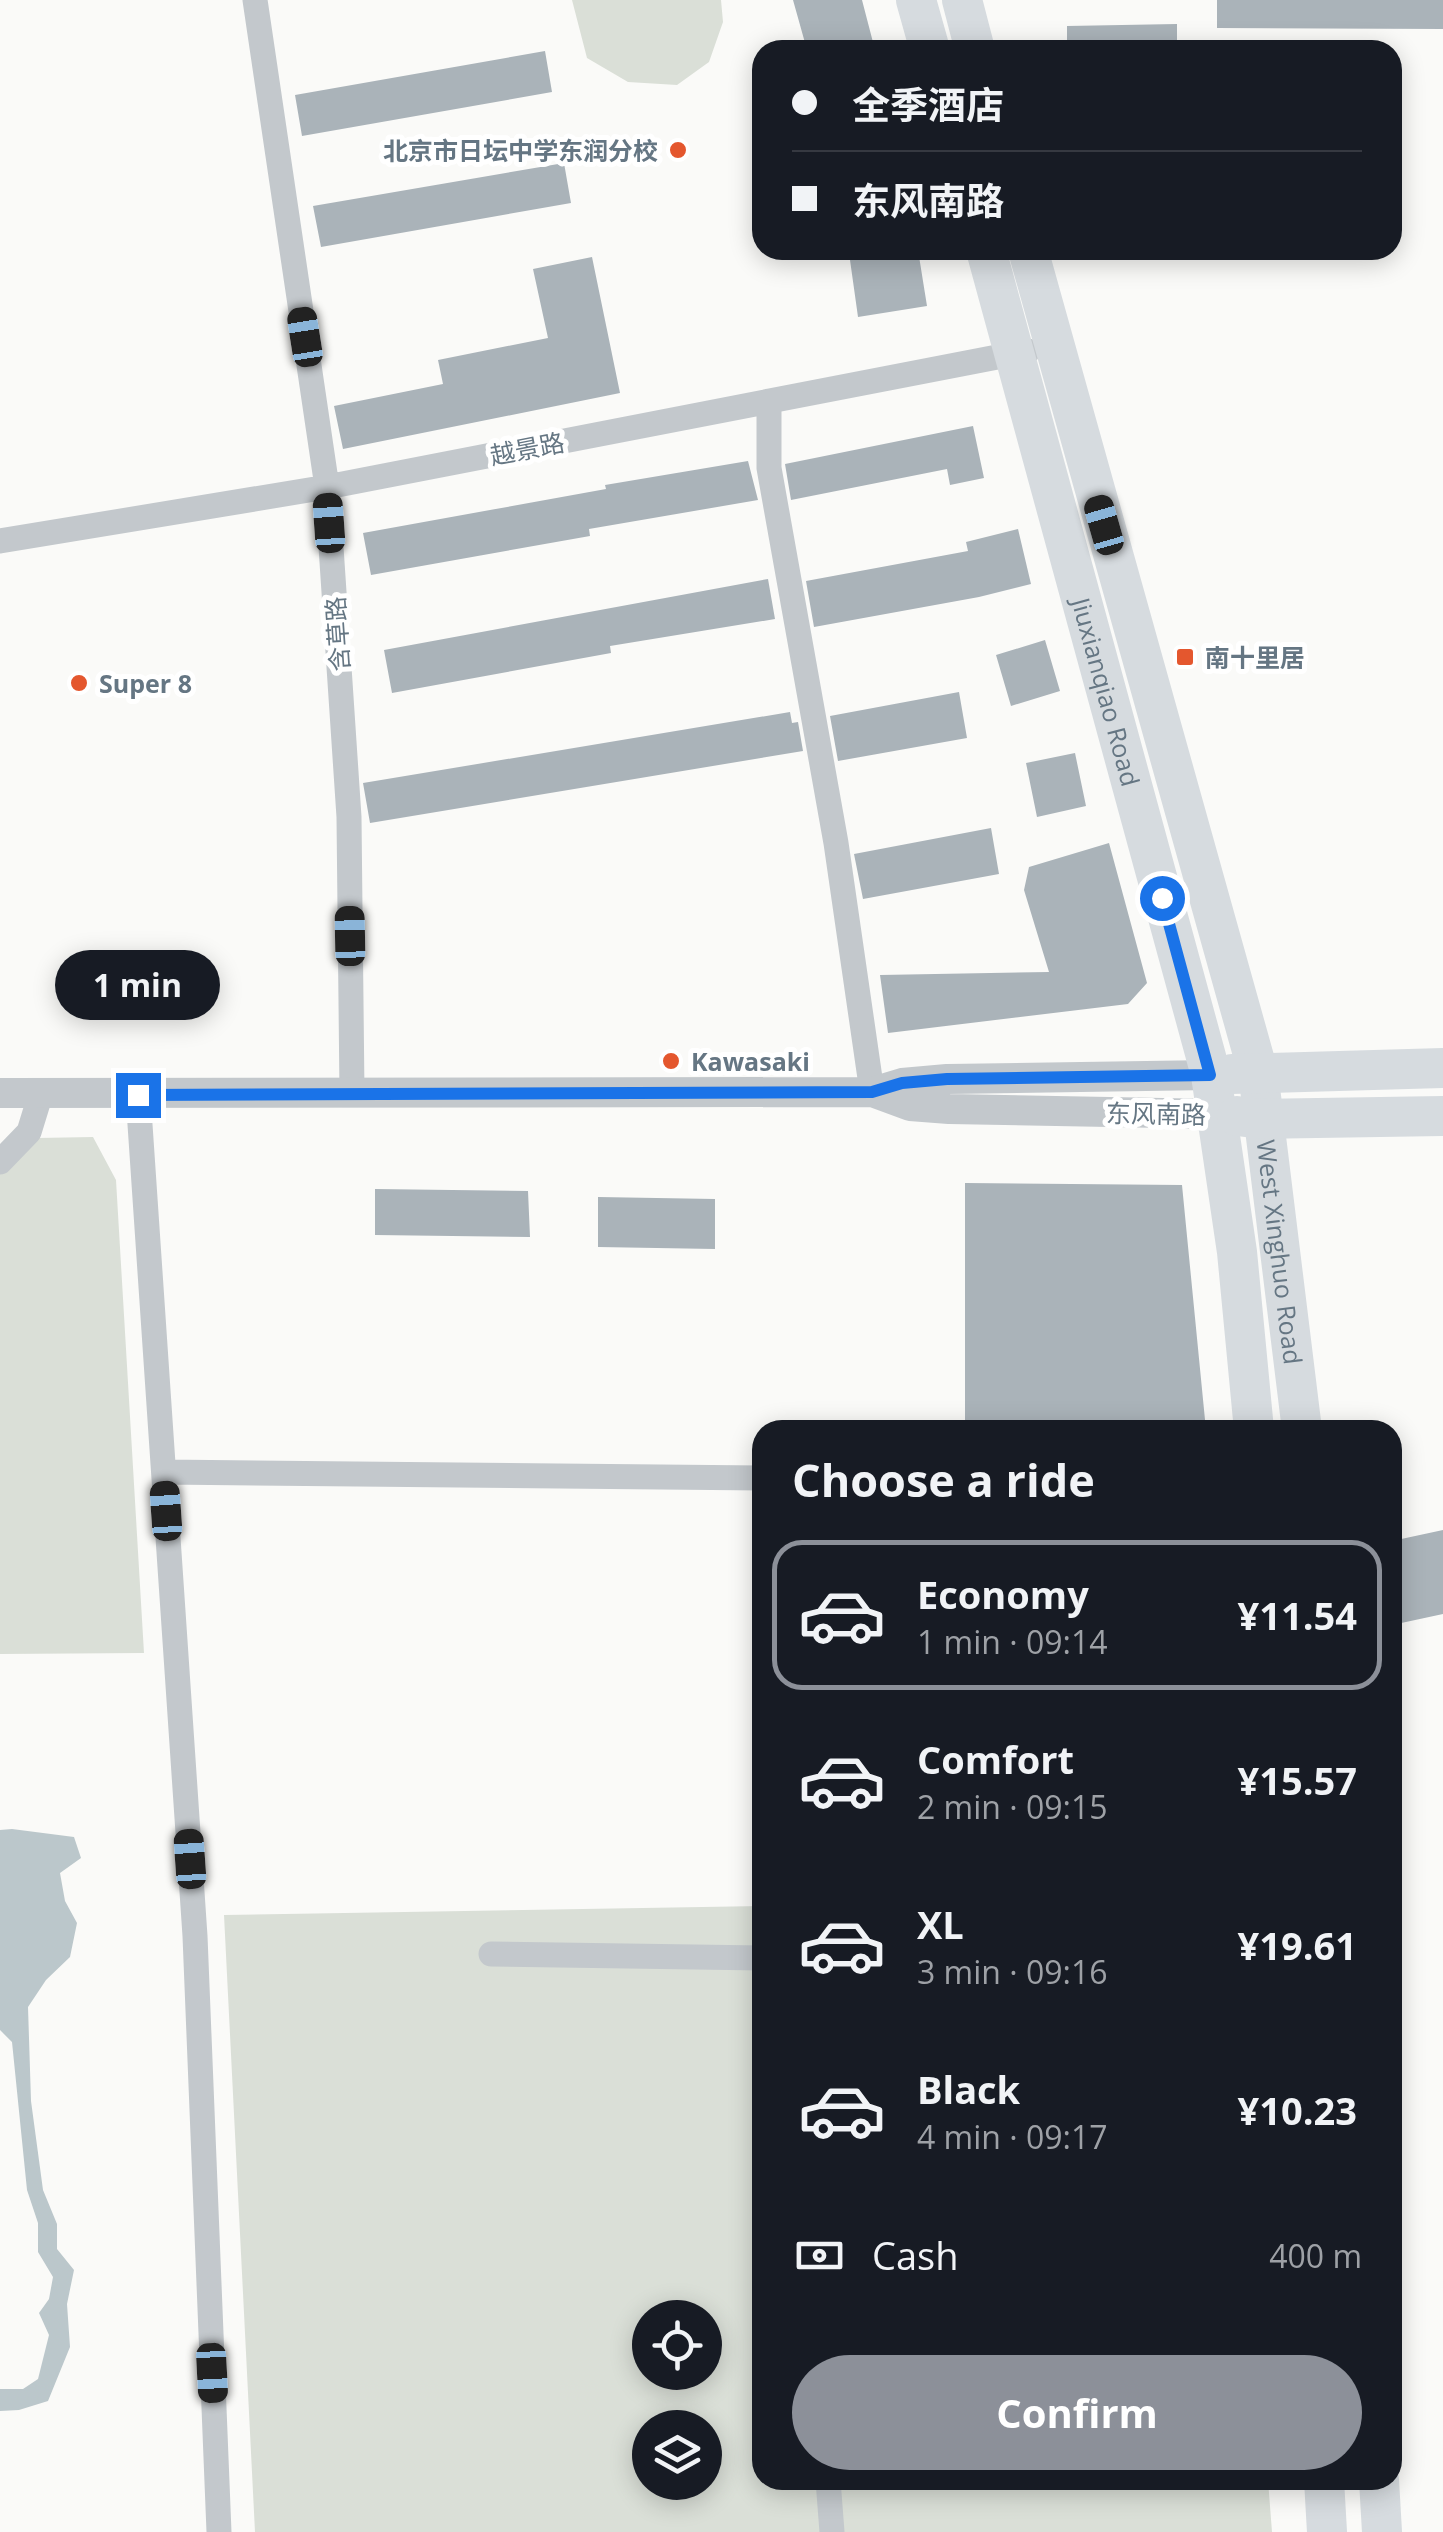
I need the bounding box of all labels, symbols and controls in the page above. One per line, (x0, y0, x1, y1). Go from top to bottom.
text: 全季酒店 (852, 78, 1004, 130)
place label: 北京市日坛中学东润分校 (383, 133, 658, 167)
marker: 北京市日坛中学东润分校 (667, 139, 689, 161)
text: 东风南路 (852, 174, 1004, 226)
car (285, 305, 325, 369)
street label: 越景路 (487, 424, 567, 472)
car (312, 492, 346, 554)
car (1081, 492, 1127, 558)
street label: Jiuxianqiao Road (1064, 592, 1148, 790)
street label: 含草路 (317, 595, 357, 673)
place label: 南十里居 (1205, 640, 1305, 674)
marker: 南十里居 (1174, 646, 1196, 668)
place label: Super 8 (99, 666, 192, 700)
marker: Super 8 (68, 672, 90, 694)
route start (1140, 876, 1185, 921)
car (334, 906, 366, 966)
callout: 1 min (56, 950, 220, 1020)
text: 1 min (93, 963, 182, 1006)
place label: Kawasaki (691, 1044, 810, 1078)
marker: Kawasaki (660, 1050, 682, 1072)
route end (116, 1073, 161, 1118)
street label: 东风南路 (1106, 1095, 1206, 1131)
street label: West Xinghuo Road (1249, 1138, 1311, 1366)
text: Choose a ride (792, 1449, 1095, 1510)
car (149, 1480, 183, 1542)
text: Economy (917, 1568, 1089, 1620)
icon: car (797, 1570, 887, 1660)
text: ¥11.54 (1238, 1589, 1357, 1641)
text: 1 min · 09:14 (917, 1620, 1108, 1663)
text: Comfort (917, 1733, 1074, 1785)
icon: car (797, 1735, 887, 1825)
text: ¥15.57 (1238, 1754, 1357, 1806)
text: 2 min · 09:15 (917, 1785, 1108, 1828)
car (173, 1828, 207, 1890)
text: XL (917, 1898, 964, 1950)
icon: car (797, 1900, 887, 1990)
text: ¥19.61 (1238, 1919, 1357, 1971)
text: 3 min · 09:16 (917, 1950, 1108, 1993)
text: Black (917, 2063, 1020, 2115)
icon: car (797, 2065, 887, 2155)
text: ¥10.23 (1238, 2084, 1357, 2136)
text: 4 min · 09:17 (917, 2115, 1108, 2158)
icon: cash (792, 2228, 847, 2283)
text: Cash (872, 2229, 958, 2281)
text: 400 m (1269, 2234, 1362, 2277)
map controls (632, 2300, 722, 2500)
button: locate (632, 2300, 722, 2390)
car (195, 2342, 229, 2404)
button: Confirm (792, 2355, 1362, 2470)
button: layers (632, 2410, 722, 2500)

